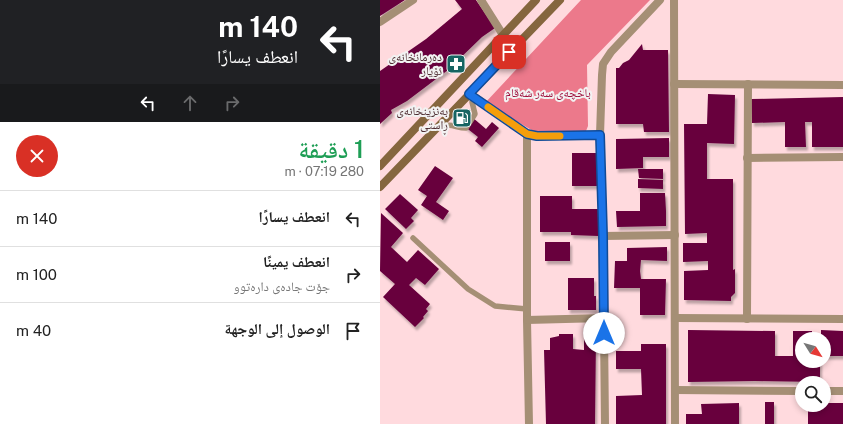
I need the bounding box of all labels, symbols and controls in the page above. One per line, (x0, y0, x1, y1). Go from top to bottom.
text: 140 m (218, 10, 298, 43)
icon: left (312, 16, 364, 68)
pin (492, 35, 526, 69)
icon: arrive (498, 41, 520, 63)
text: انعطف يسارًا (217, 46, 298, 67)
place label: دەرمانخانەی ئۆیار (389, 50, 442, 78)
pharmacy icon: دەرمانخانەی ئۆیار (445, 53, 467, 75)
park label: باخچەی سەر شەقام (505, 86, 591, 101)
icon: left (137, 92, 159, 114)
icon: ahead (179, 92, 201, 114)
icon: right (221, 92, 243, 114)
place label: بەنزینخانەی ڕاستی (396, 104, 448, 135)
fuel station icon: بەنزینخانەی ڕاستی (451, 107, 473, 129)
button: close (16, 135, 58, 177)
text: 1 دقيقة (298, 135, 364, 163)
text: 280 m · 07:19 (284, 164, 364, 179)
text: انعطف يسارًا (259, 208, 330, 225)
icon: left (342, 208, 364, 230)
text: 140 m (16, 210, 57, 227)
text: انعطف يمينًا (263, 253, 330, 270)
icon: right (342, 264, 364, 286)
text: 100 m (16, 266, 57, 283)
text: جۆت جادەی دارەتوو (234, 279, 330, 294)
position arrow (583, 312, 625, 354)
text: الوصول إلى الوجهة (225, 320, 330, 337)
icon: arrive (342, 320, 364, 342)
text: 40 m (16, 322, 51, 339)
north arrow (795, 332, 831, 368)
map controls (795, 332, 831, 412)
button: search (795, 376, 831, 412)

